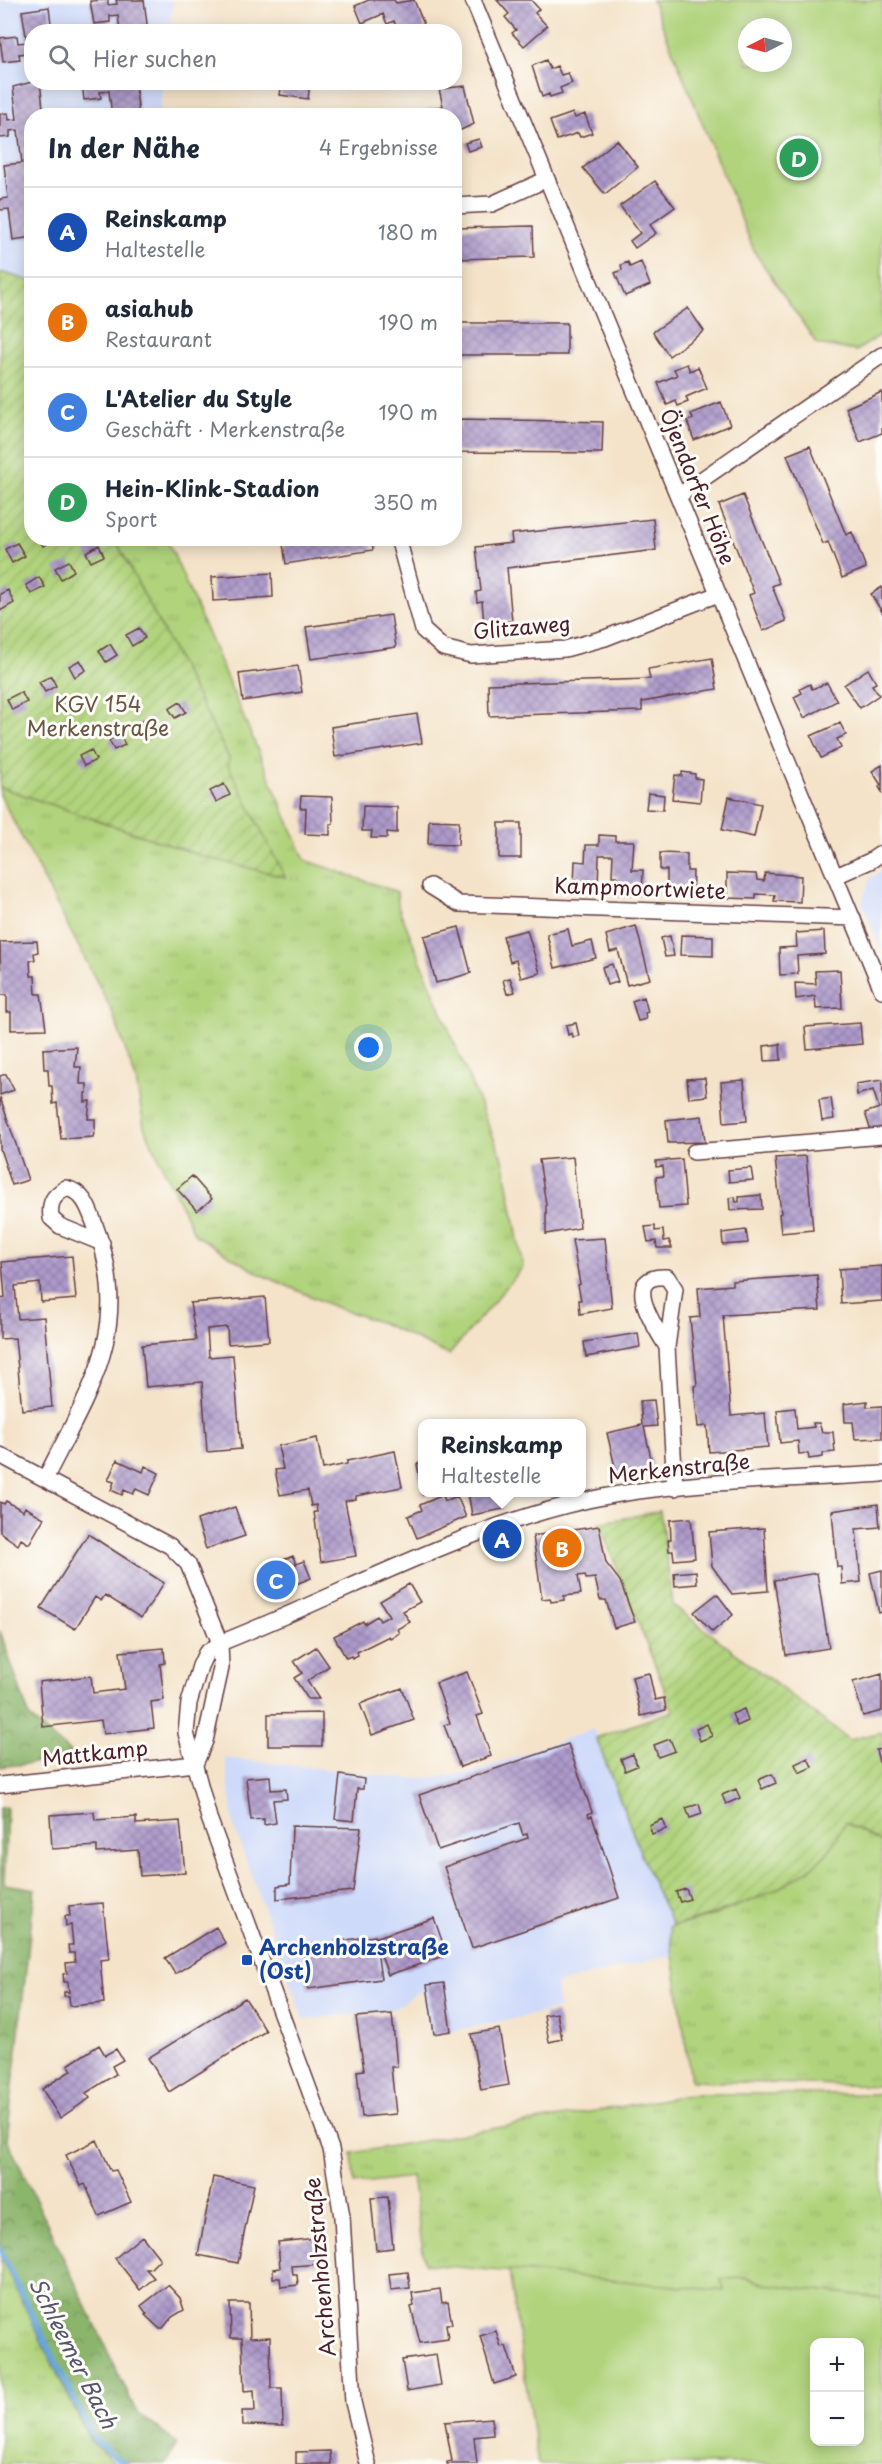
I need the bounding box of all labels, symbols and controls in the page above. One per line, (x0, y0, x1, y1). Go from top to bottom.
north arrow (738, 18, 792, 72)
search box (24, 24, 462, 90)
icon: search (45, 41, 78, 74)
text: Hier suchen (93, 41, 217, 74)
text: In der Nähe (48, 128, 200, 167)
text: 4 Ergebnisse (319, 132, 438, 162)
pin: D (780, 136, 818, 180)
text: Reinskamp (105, 201, 227, 234)
text: A (60, 217, 75, 247)
text: 180 m (378, 217, 438, 247)
text: Haltestelle (105, 234, 205, 264)
text: asiahub (105, 291, 193, 324)
text: B (61, 307, 74, 337)
text: 190 m (379, 307, 438, 337)
text: Restaurant (105, 324, 212, 354)
text: L'Atelier du Style (105, 381, 292, 414)
text: C (60, 397, 75, 427)
text: 190 m (379, 397, 438, 427)
street label: Öjendorfer Höhe (653, 403, 745, 569)
text: Geschäft · Merkenstraße (105, 414, 345, 444)
text: Hein-Klink-Stadion (105, 471, 320, 504)
text: D (60, 487, 75, 517)
text: 350 m (373, 487, 438, 517)
text: Sport (105, 504, 157, 534)
street label: Glitzaweg (472, 606, 572, 646)
park label: KGV 154 Merkenstraße (27, 687, 169, 743)
street label: Kampmoortwiete (554, 868, 726, 906)
your location (354, 1033, 383, 1062)
popup (418, 1419, 586, 1497)
text: Reinskamp (441, 1427, 563, 1460)
street label: Merkenstraße (606, 1444, 751, 1490)
text: Haltestelle (441, 1460, 542, 1490)
pin: A (482, 1516, 522, 1562)
pin: B (542, 1526, 582, 1570)
pin: C (256, 1558, 296, 1602)
street label: Mattkamp (40, 1731, 149, 1773)
place label: Archenholzstraße (Ost) (259, 1930, 449, 1986)
marker: Archenholzstraße (Ost) (240, 1953, 254, 1967)
street label: Archenholzstraße (295, 2176, 343, 2358)
water label: Schleemer Bach (22, 2271, 127, 2435)
map controls (810, 2338, 864, 2446)
button: + (810, 2338, 864, 2392)
button: − (810, 2392, 864, 2446)

